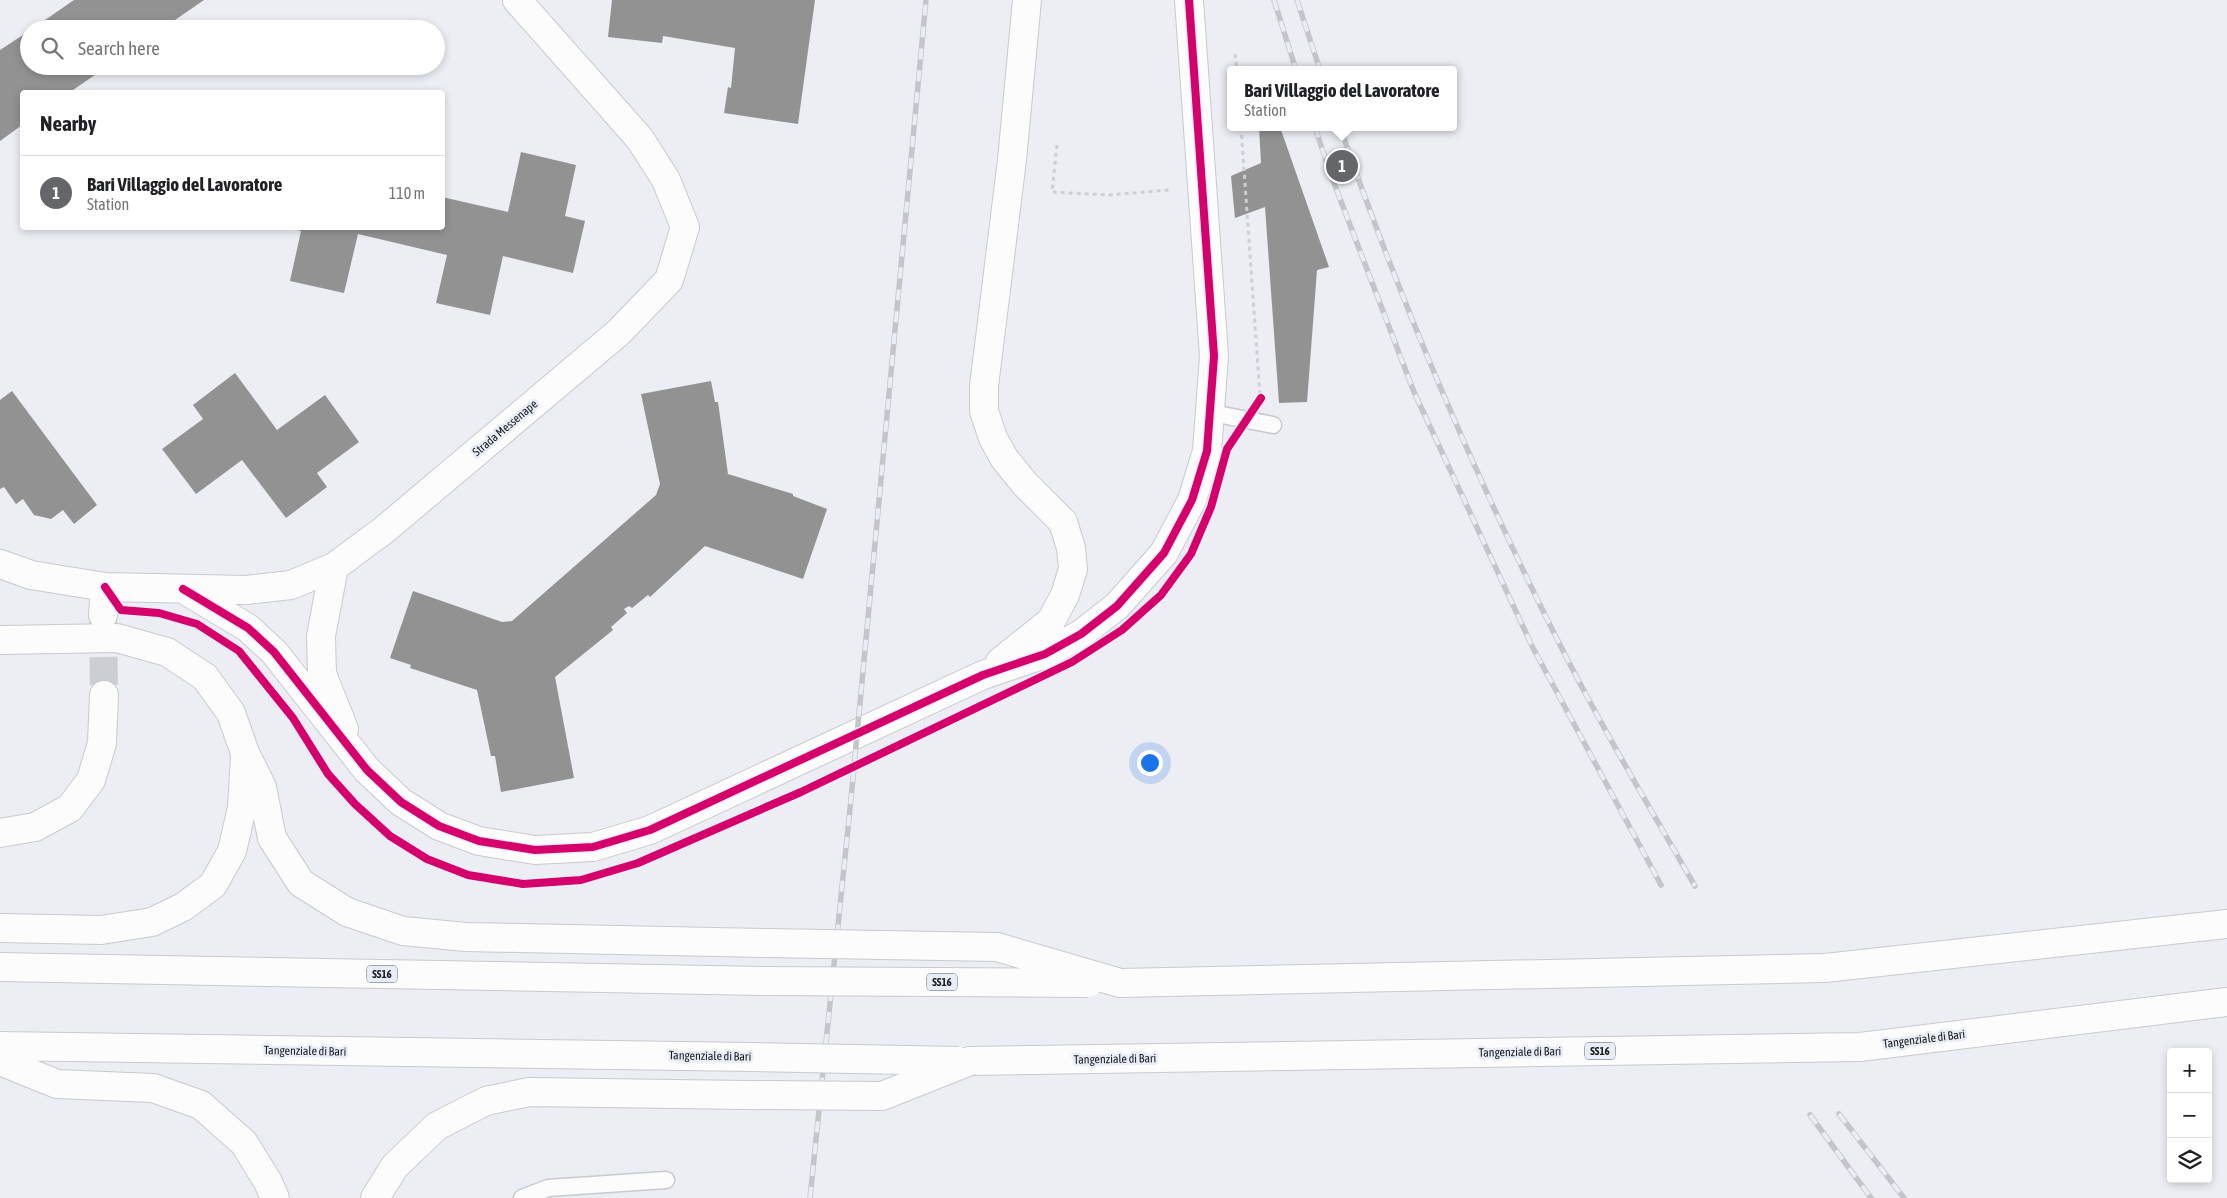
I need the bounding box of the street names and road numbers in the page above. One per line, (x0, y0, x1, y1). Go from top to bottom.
street label: Strada Messenape (470, 397, 540, 459)
road number: SS16 (367, 966, 397, 982)
road number: SS16 (927, 974, 957, 990)
street label: Tangenziale di Bari (1882, 1027, 1966, 1051)
road number: SS16 (1585, 1042, 1615, 1060)
street label: Tangenziale di Bari (264, 1043, 346, 1059)
street label: Tangenziale di Bari (1479, 1044, 1561, 1060)
street label: Tangenziale di Bari (669, 1048, 751, 1064)
street label: Tangenziale di Bari (1074, 1051, 1156, 1067)

